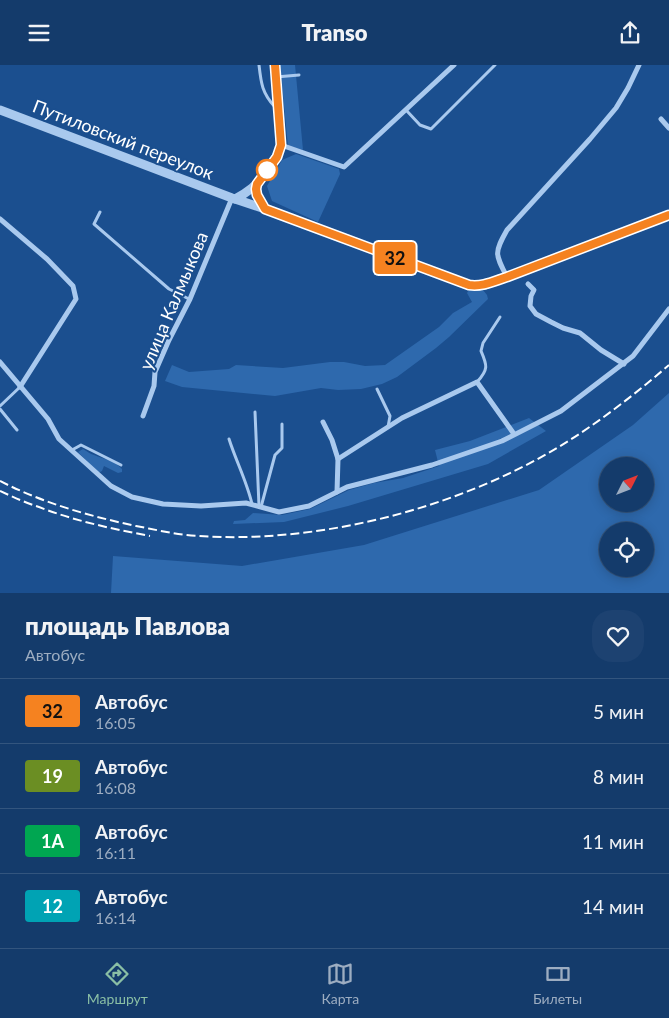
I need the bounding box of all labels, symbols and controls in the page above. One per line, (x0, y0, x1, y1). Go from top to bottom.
icon: menu (25, 19, 53, 47)
text: Transo (301, 19, 368, 46)
icon: share (616, 19, 644, 47)
street label: Путиловский переулок (30, 94, 218, 184)
unlabelled marker (256, 159, 278, 181)
street label: улица Калмыкова (134, 228, 212, 373)
line badge: 32 (372, 242, 418, 274)
text: 32 (385, 247, 405, 269)
north arrow (599, 457, 654, 513)
map controls (599, 457, 654, 577)
button: locate (599, 522, 654, 577)
button: heart (592, 610, 644, 662)
text: площадь Павлова (25, 611, 230, 640)
text: Автобус (25, 645, 85, 664)
text: Автобус (95, 690, 168, 713)
text: 32 (42, 700, 63, 722)
text: 5 мин (593, 700, 644, 723)
text: 16:05 (95, 713, 136, 732)
text: Автобус (95, 755, 168, 778)
text: 19 (42, 765, 63, 787)
text: 8 мин (593, 765, 644, 788)
text: 16:08 (95, 778, 136, 797)
text: Автобус (95, 820, 168, 843)
text: 1А (41, 830, 64, 852)
text: 11 мин (582, 830, 644, 853)
text: 16:11 (95, 843, 136, 862)
text: Автобус (95, 885, 168, 908)
text: 12 (42, 895, 63, 917)
text: 14 мин (582, 895, 644, 918)
text: 16:14 (95, 908, 136, 927)
tab: Маршрут (87, 960, 148, 1007)
tab: Карта (321, 960, 359, 1007)
tab: Билеты (533, 960, 582, 1007)

